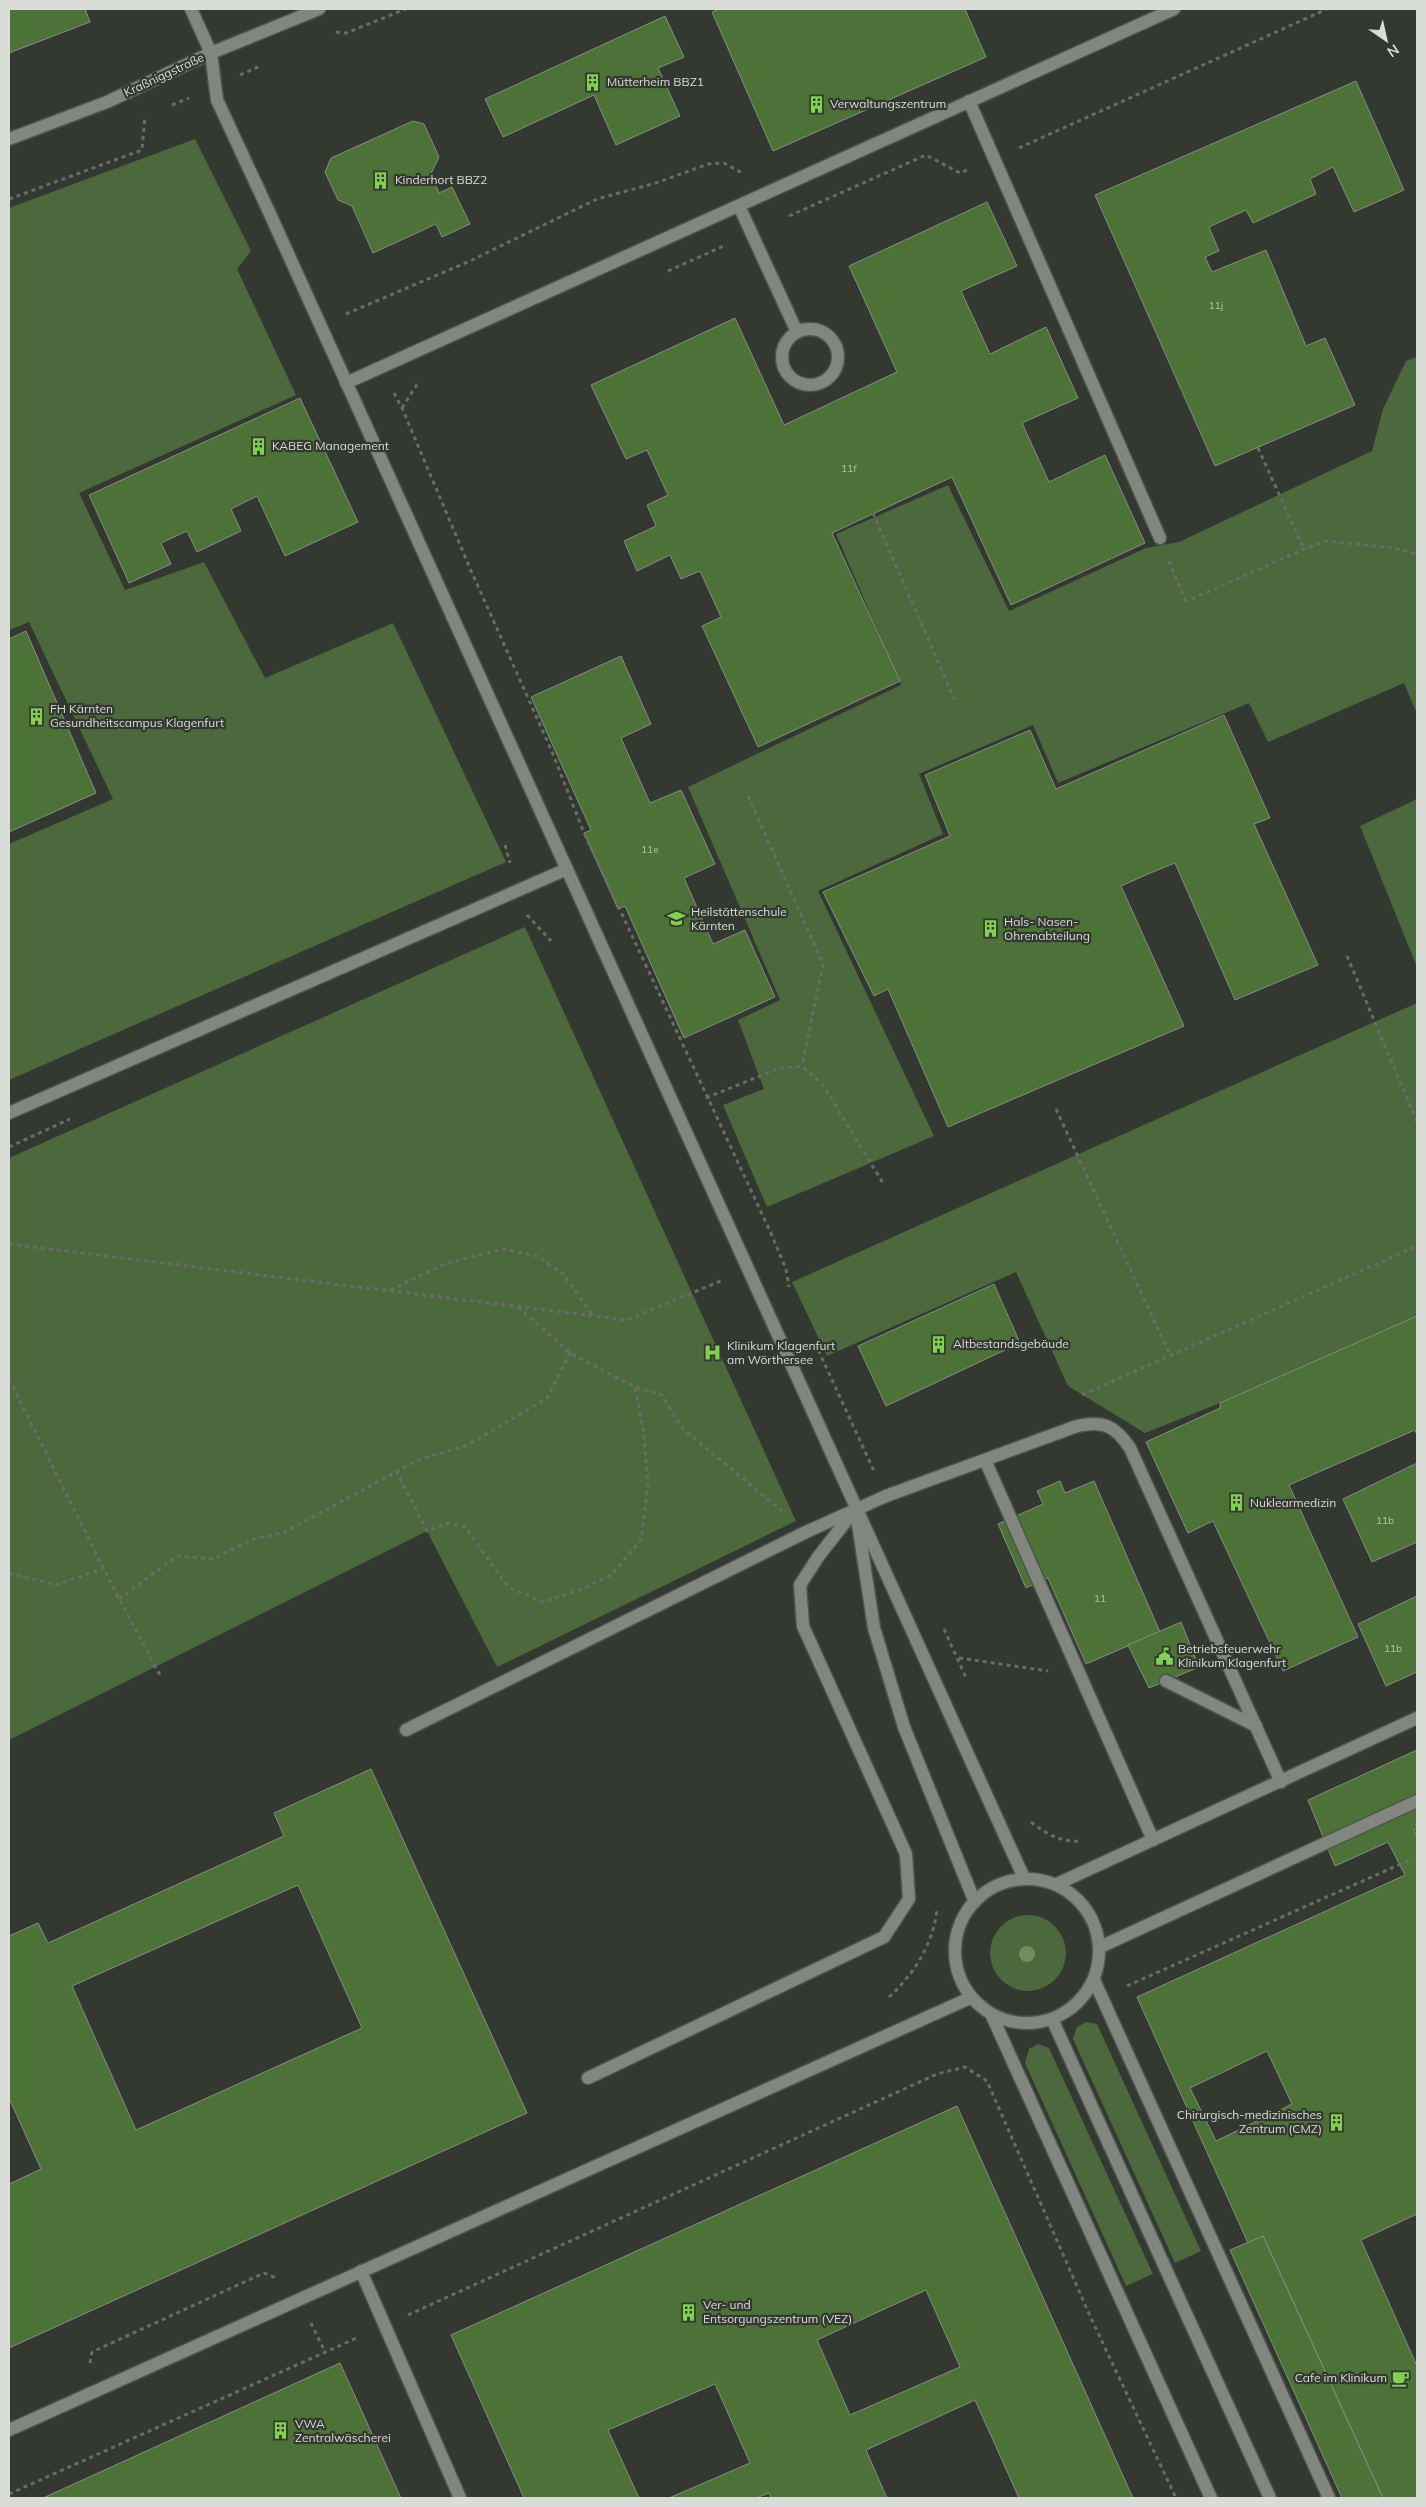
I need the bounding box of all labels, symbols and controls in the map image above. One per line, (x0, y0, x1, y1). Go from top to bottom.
north arrow (1361, 15, 1411, 65)
text: N (1384, 40, 1403, 61)
street label: Kraßniggstraße (121, 49, 206, 100)
building icon: Mütterheim BBZ1 (583, 72, 603, 92)
place label: Mütterheim BBZ1 (607, 74, 704, 89)
building icon: Verwaltungszentrum (806, 94, 826, 114)
place label: Verwaltungszentrum (830, 96, 946, 111)
building icon: Kinderhort BBZ2 (371, 170, 391, 190)
place label: Kinderhort BBZ2 (395, 172, 487, 187)
house number: 11j (1209, 299, 1223, 312)
building icon: KABEG Management (248, 436, 268, 456)
place label: KABEG Management (272, 438, 389, 453)
house number: 11f (841, 462, 857, 475)
place label: FH Kärnten Gesundheitscampus Klagenfurt (50, 701, 224, 730)
building icon: FH Kärnten Gesundheitscampus Klagenfurt (26, 706, 46, 726)
house number: 11e (641, 843, 659, 856)
place label: Heilstättenschule Kärnten (691, 904, 787, 933)
school or university icon: Heilstättenschule Kärnten (667, 909, 687, 929)
place label: Hals- Nasen- Ohrenabteilung (1004, 914, 1090, 943)
building icon: Hals- Nasen- Ohrenabteilung (980, 919, 1000, 939)
building icon: Altbestandsgebäude (929, 1334, 949, 1354)
place label: Altbestandsgebäude (953, 1336, 1069, 1351)
place label: Klinikum Klagenfurt am Wörthersee (727, 1338, 835, 1367)
hospital icon: Klinikum Klagenfurt am Wörthersee (703, 1343, 723, 1363)
building icon: Nuklearmedizin (1226, 1493, 1246, 1513)
place label: Nuklearmedizin (1250, 1495, 1336, 1510)
house number: 11b (1376, 1514, 1394, 1527)
house number: 11 (1094, 1592, 1106, 1605)
place label: Betriebsfeuerwehr Klinikum Klagenfurt (1178, 1641, 1286, 1670)
house number: 11b (1384, 1642, 1402, 1655)
public building icon: Betriebsfeuerwehr Klinikum Klagenfurt (1154, 1646, 1174, 1666)
place label: Chirurgisch-medizinisches Zentrum (CMZ) (1177, 2107, 1322, 2136)
building icon: Chirurgisch-medizinisches Zentrum (CMZ) (1326, 2112, 1346, 2132)
place label: Ver- und Entsorgungszentrum (VEZ) (703, 2297, 852, 2326)
building icon: Ver- und Entsorgungszentrum (VEZ) (679, 2302, 699, 2322)
cafe icon: Cafe im Klinikum (1391, 2368, 1411, 2388)
place label: Cafe im Klinikum (1295, 2370, 1387, 2385)
place label: VWA Zentralwäscherei (295, 2416, 391, 2445)
building icon: VWA Zentralwäscherei (271, 2421, 291, 2441)

